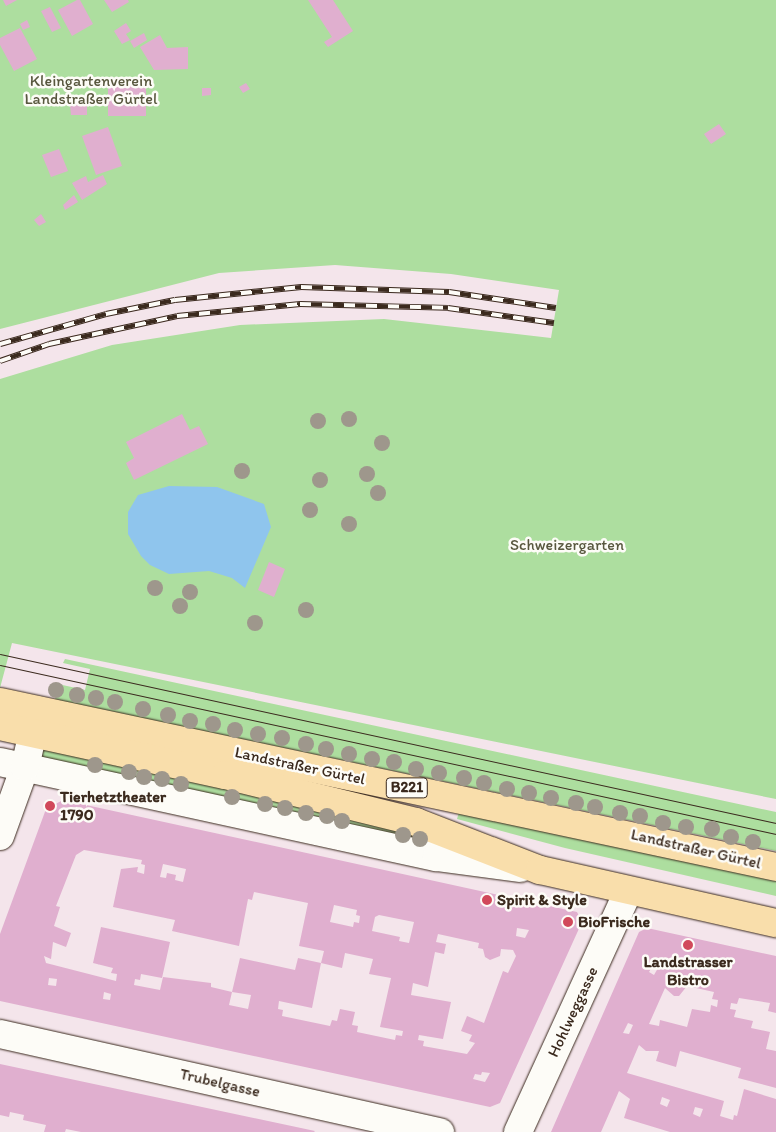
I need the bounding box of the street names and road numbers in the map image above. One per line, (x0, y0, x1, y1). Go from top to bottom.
street label: Landstraßer Gürtel (233, 743, 367, 789)
road number: B221 (386, 776, 428, 800)
street label: Landstraßer Gürtel (629, 825, 763, 873)
street label: Hohlweggasse (544, 964, 602, 1060)
street label: Trubelgasse (178, 1064, 262, 1102)

